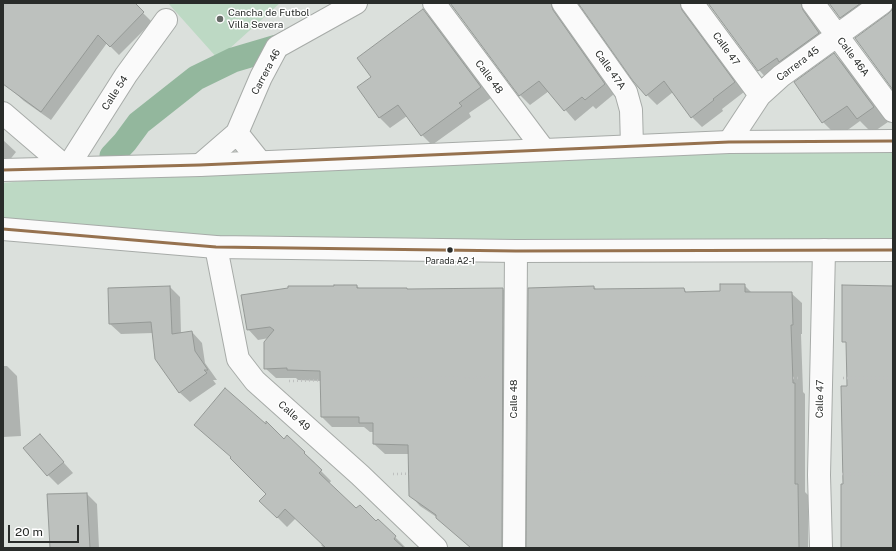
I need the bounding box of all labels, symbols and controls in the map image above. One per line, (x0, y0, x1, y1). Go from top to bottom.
place label: Cancha de Futbol Villa Severa (228, 7, 309, 30)
marker: Cancha de Futbol Villa Severa (215, 14, 225, 24)
street label: Calle 47 (710, 30, 742, 68)
street label: Calle 46A (834, 35, 872, 79)
street label: Carrera 45 (774, 44, 822, 84)
street label: Carrera 46 (249, 47, 283, 97)
street label: Calle 47A (592, 48, 628, 92)
street label: Calle 48 (473, 58, 505, 96)
street label: Calle 54 (99, 73, 131, 113)
marker: Parada A2-1 (445, 245, 455, 255)
place label: Parada A2-1 (425, 256, 475, 266)
street label: Calle 48 (508, 380, 520, 418)
street label: Calle 47 (814, 380, 826, 418)
street label: Calle 49 (276, 399, 312, 433)
scale bar (10, 517, 81, 543)
text: 20 m (15, 525, 43, 539)

